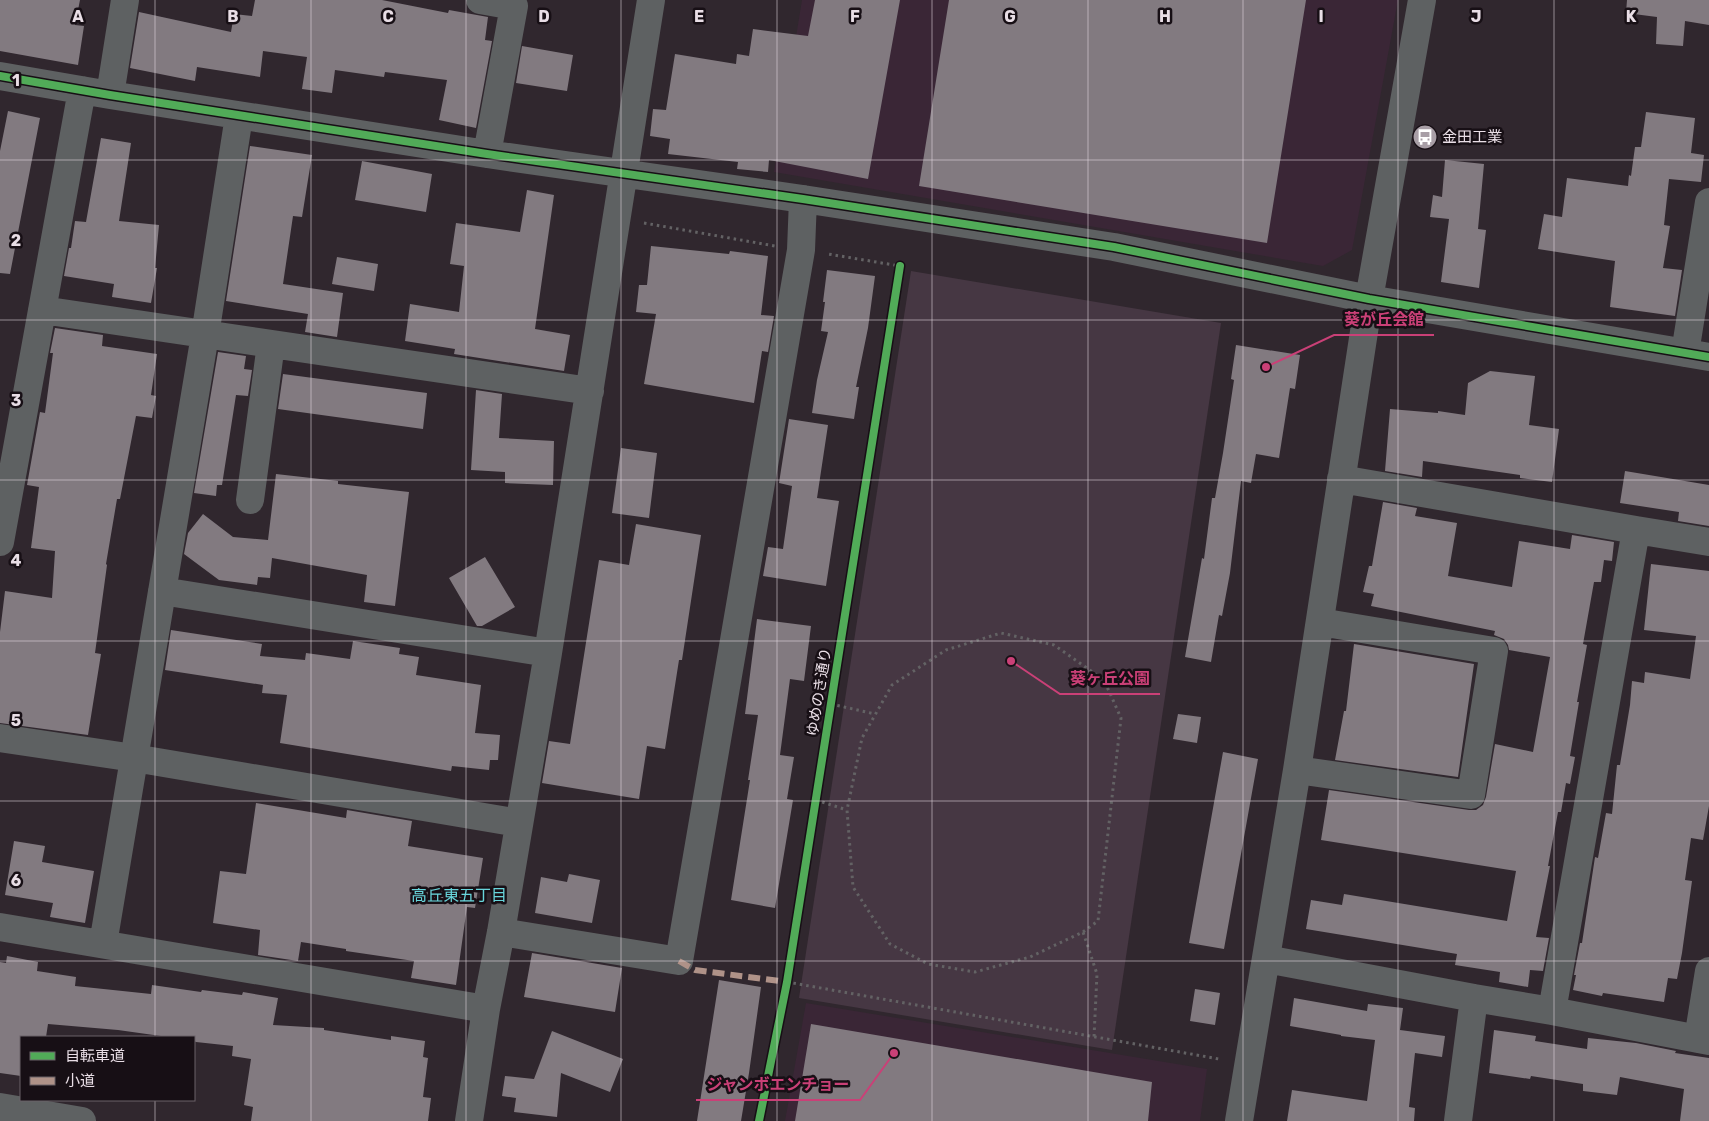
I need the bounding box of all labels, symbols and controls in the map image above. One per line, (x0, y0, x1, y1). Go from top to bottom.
text: A (72, 7, 84, 26)
text: B (227, 7, 239, 26)
text: C (382, 7, 394, 26)
text: D (538, 7, 550, 26)
text: E (694, 7, 704, 26)
text: F (850, 7, 860, 26)
text: G (1004, 7, 1016, 26)
text: H (1159, 7, 1171, 26)
text: I (1318, 7, 1324, 26)
text: J (1471, 7, 1481, 26)
text: K (1626, 7, 1637, 26)
text: 1 (12, 71, 20, 90)
bus stop icon: 金田工業 (1412, 124, 1438, 150)
place label: 金田工業 (1442, 128, 1502, 146)
text: 2 (11, 231, 21, 250)
callout: 葵が丘会館 (1334, 304, 1434, 335)
text: 葵が丘会館 (1344, 310, 1424, 329)
text: 3 (11, 391, 21, 410)
text: 4 (11, 551, 22, 570)
street label: ゆめのき通り (803, 646, 835, 738)
callout: 葵ヶ丘公園 (1060, 663, 1160, 694)
text: 葵ヶ丘公園 (1070, 669, 1150, 688)
text: 5 (11, 711, 21, 730)
text: 6 (11, 871, 21, 890)
district label: 高丘東五丁目 (411, 886, 507, 905)
legend (20, 1036, 195, 1101)
text: 自転車道 (65, 1047, 125, 1065)
callout: ジャンボエンチョー (696, 1069, 860, 1100)
text: 小道 (65, 1072, 95, 1090)
text: ジャンボエンチョー (706, 1075, 850, 1094)

